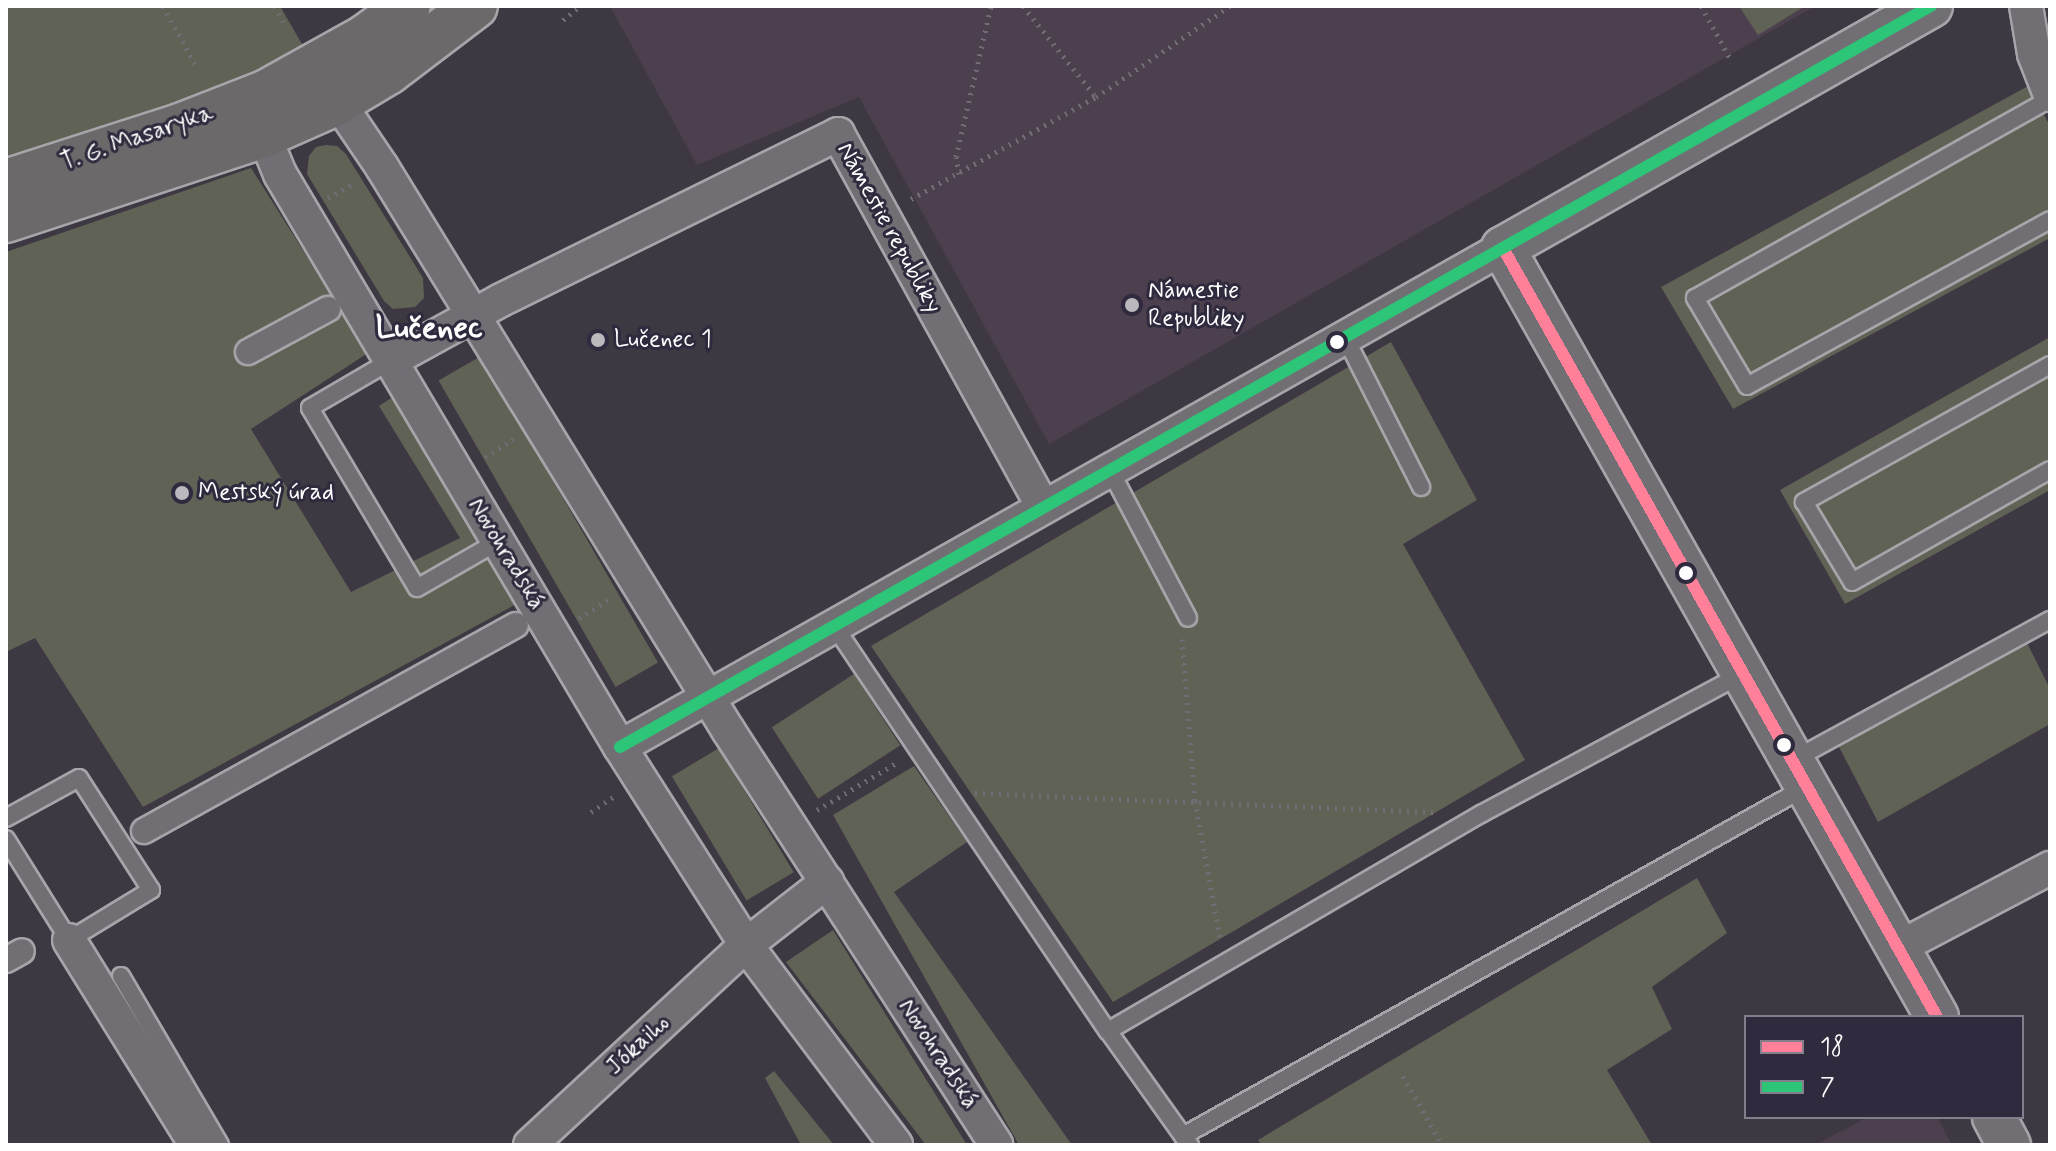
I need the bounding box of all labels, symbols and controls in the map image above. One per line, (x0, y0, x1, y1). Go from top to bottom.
street label: T. G. Masaryka (57, 98, 217, 178)
street label: Námestie republiky (830, 138, 948, 318)
place label: Námestie Republiky (1148, 277, 1244, 333)
marker: Námestie Republiky (1123, 296, 1141, 314)
district label: Lučenec (375, 309, 483, 347)
place label: Lučenec 1 (614, 326, 712, 354)
marker: Lučenec 1 (589, 331, 607, 349)
unlabelled marker (1329, 334, 1345, 350)
place label: Mestský úrad (198, 479, 334, 507)
marker: Mestský úrad (173, 484, 191, 502)
street label: Novohradská (461, 493, 551, 615)
unlabelled marker (1678, 565, 1694, 581)
unlabelled marker (1776, 737, 1792, 753)
street label: Novohradská (892, 994, 984, 1114)
street label: Jókaiho (601, 1009, 675, 1081)
legend (1744, 1015, 2024, 1119)
text: 18 (1820, 1032, 1844, 1063)
text: 7 (1820, 1072, 1835, 1103)

